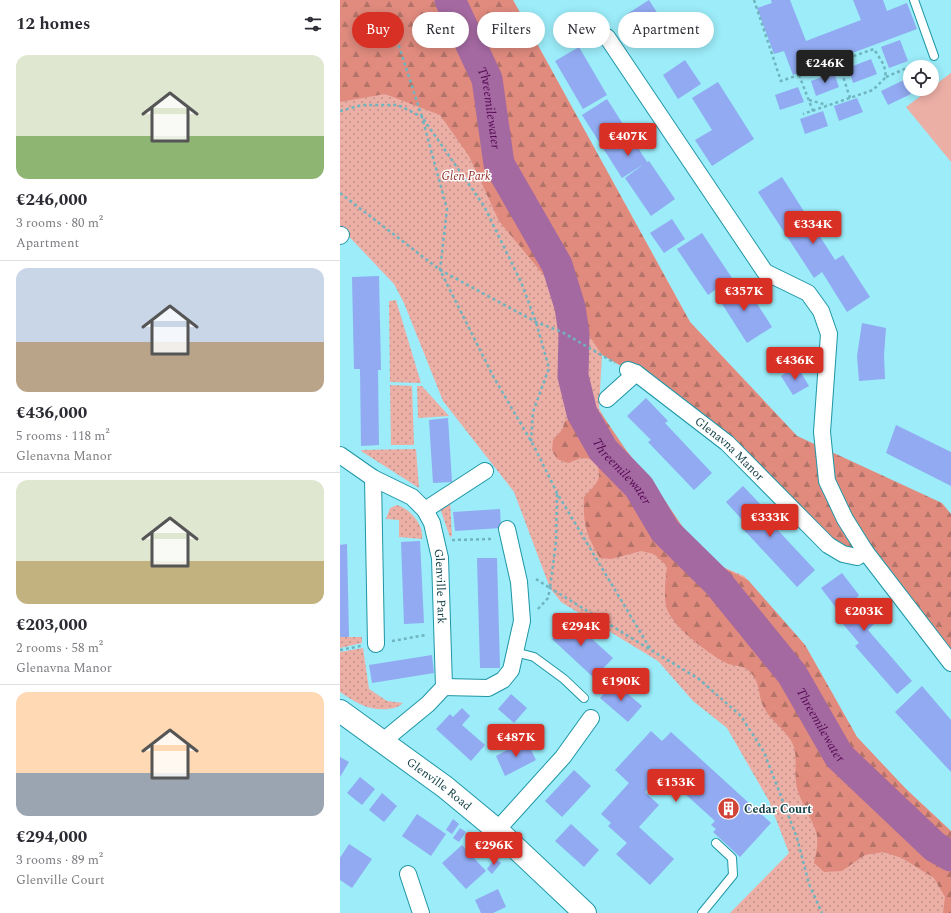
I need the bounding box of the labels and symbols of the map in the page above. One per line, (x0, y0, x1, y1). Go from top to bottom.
pin: €246K (797, 50, 853, 84)
water label: Threemilewater (472, 63, 506, 151)
pin: €407K (600, 123, 656, 157)
park label: Glen Park (441, 167, 491, 186)
pin: €334K (785, 211, 841, 245)
pin: €357K (716, 278, 772, 312)
pin: €436K (767, 347, 823, 381)
street label: Glenavna Manor (690, 412, 769, 486)
water label: Threemilewater (587, 434, 656, 509)
pin: €333K (742, 504, 798, 538)
street label: Glenville Park (428, 547, 451, 625)
pin: €203K (836, 598, 892, 632)
pin: €294K (553, 613, 609, 647)
pin: €190K (593, 668, 649, 702)
water label: Threemilewater (791, 684, 850, 768)
pin: €487K (488, 724, 544, 758)
street label: Glenville Road (402, 753, 476, 816)
pin: €153K (648, 769, 704, 803)
building icon: Cedar Court (716, 796, 742, 822)
place label: Cedar Court (744, 800, 812, 819)
pin: €296K (466, 832, 522, 866)

